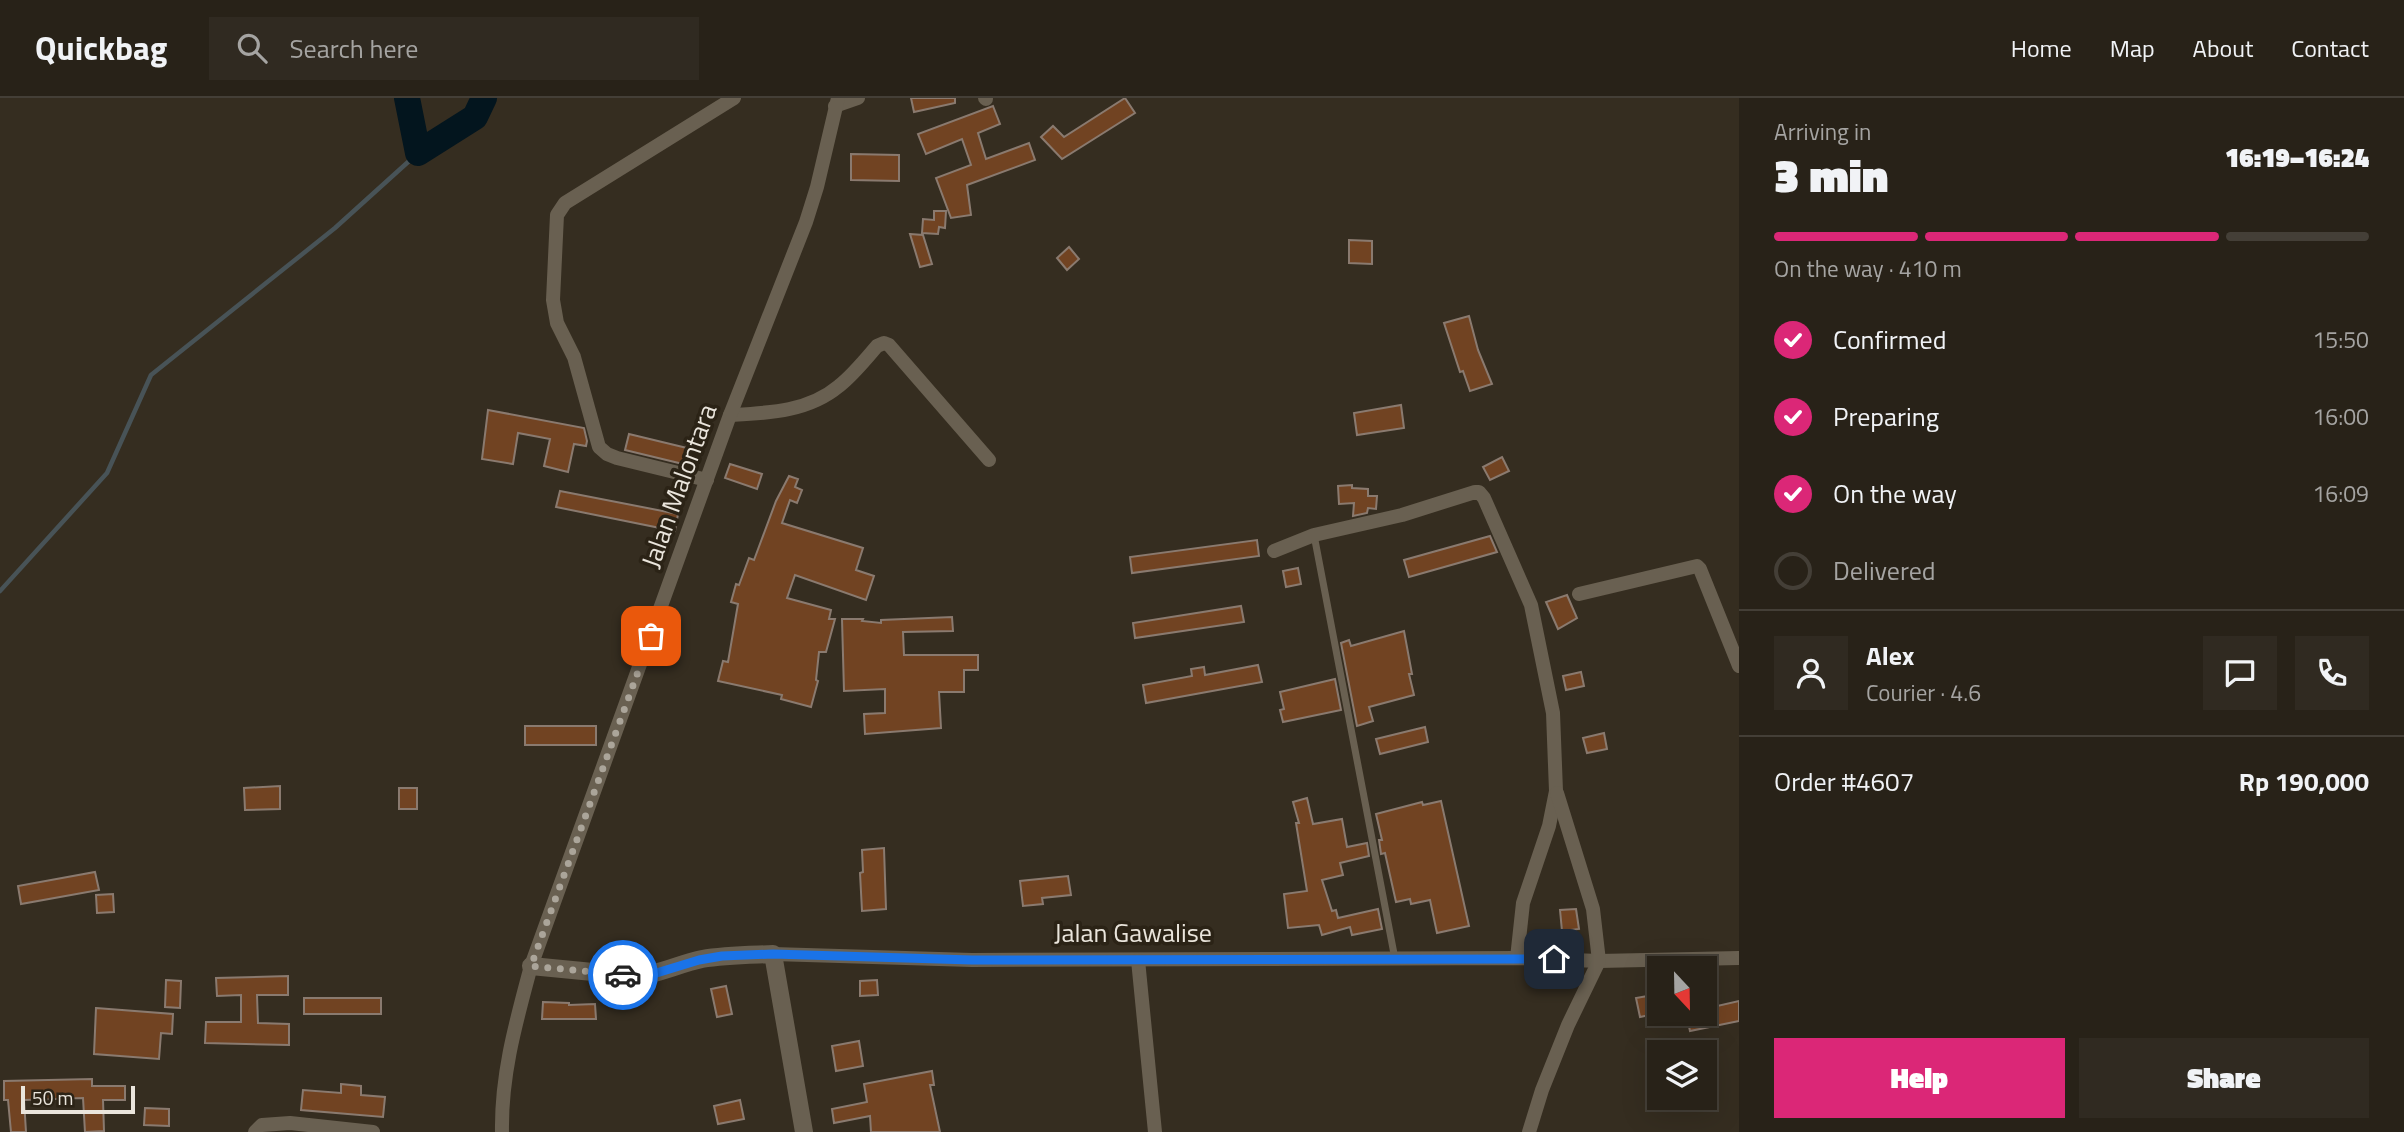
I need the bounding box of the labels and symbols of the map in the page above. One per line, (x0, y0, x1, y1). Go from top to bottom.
street label: Jalan Malontara (631, 398, 726, 573)
pin (621, 606, 681, 666)
street label: Jalan Gawalise (1054, 913, 1212, 952)
pin (1524, 929, 1584, 989)
courier (588, 940, 658, 1010)
north arrow (1647, 956, 1717, 1026)
scale bar (21, 1083, 135, 1115)

